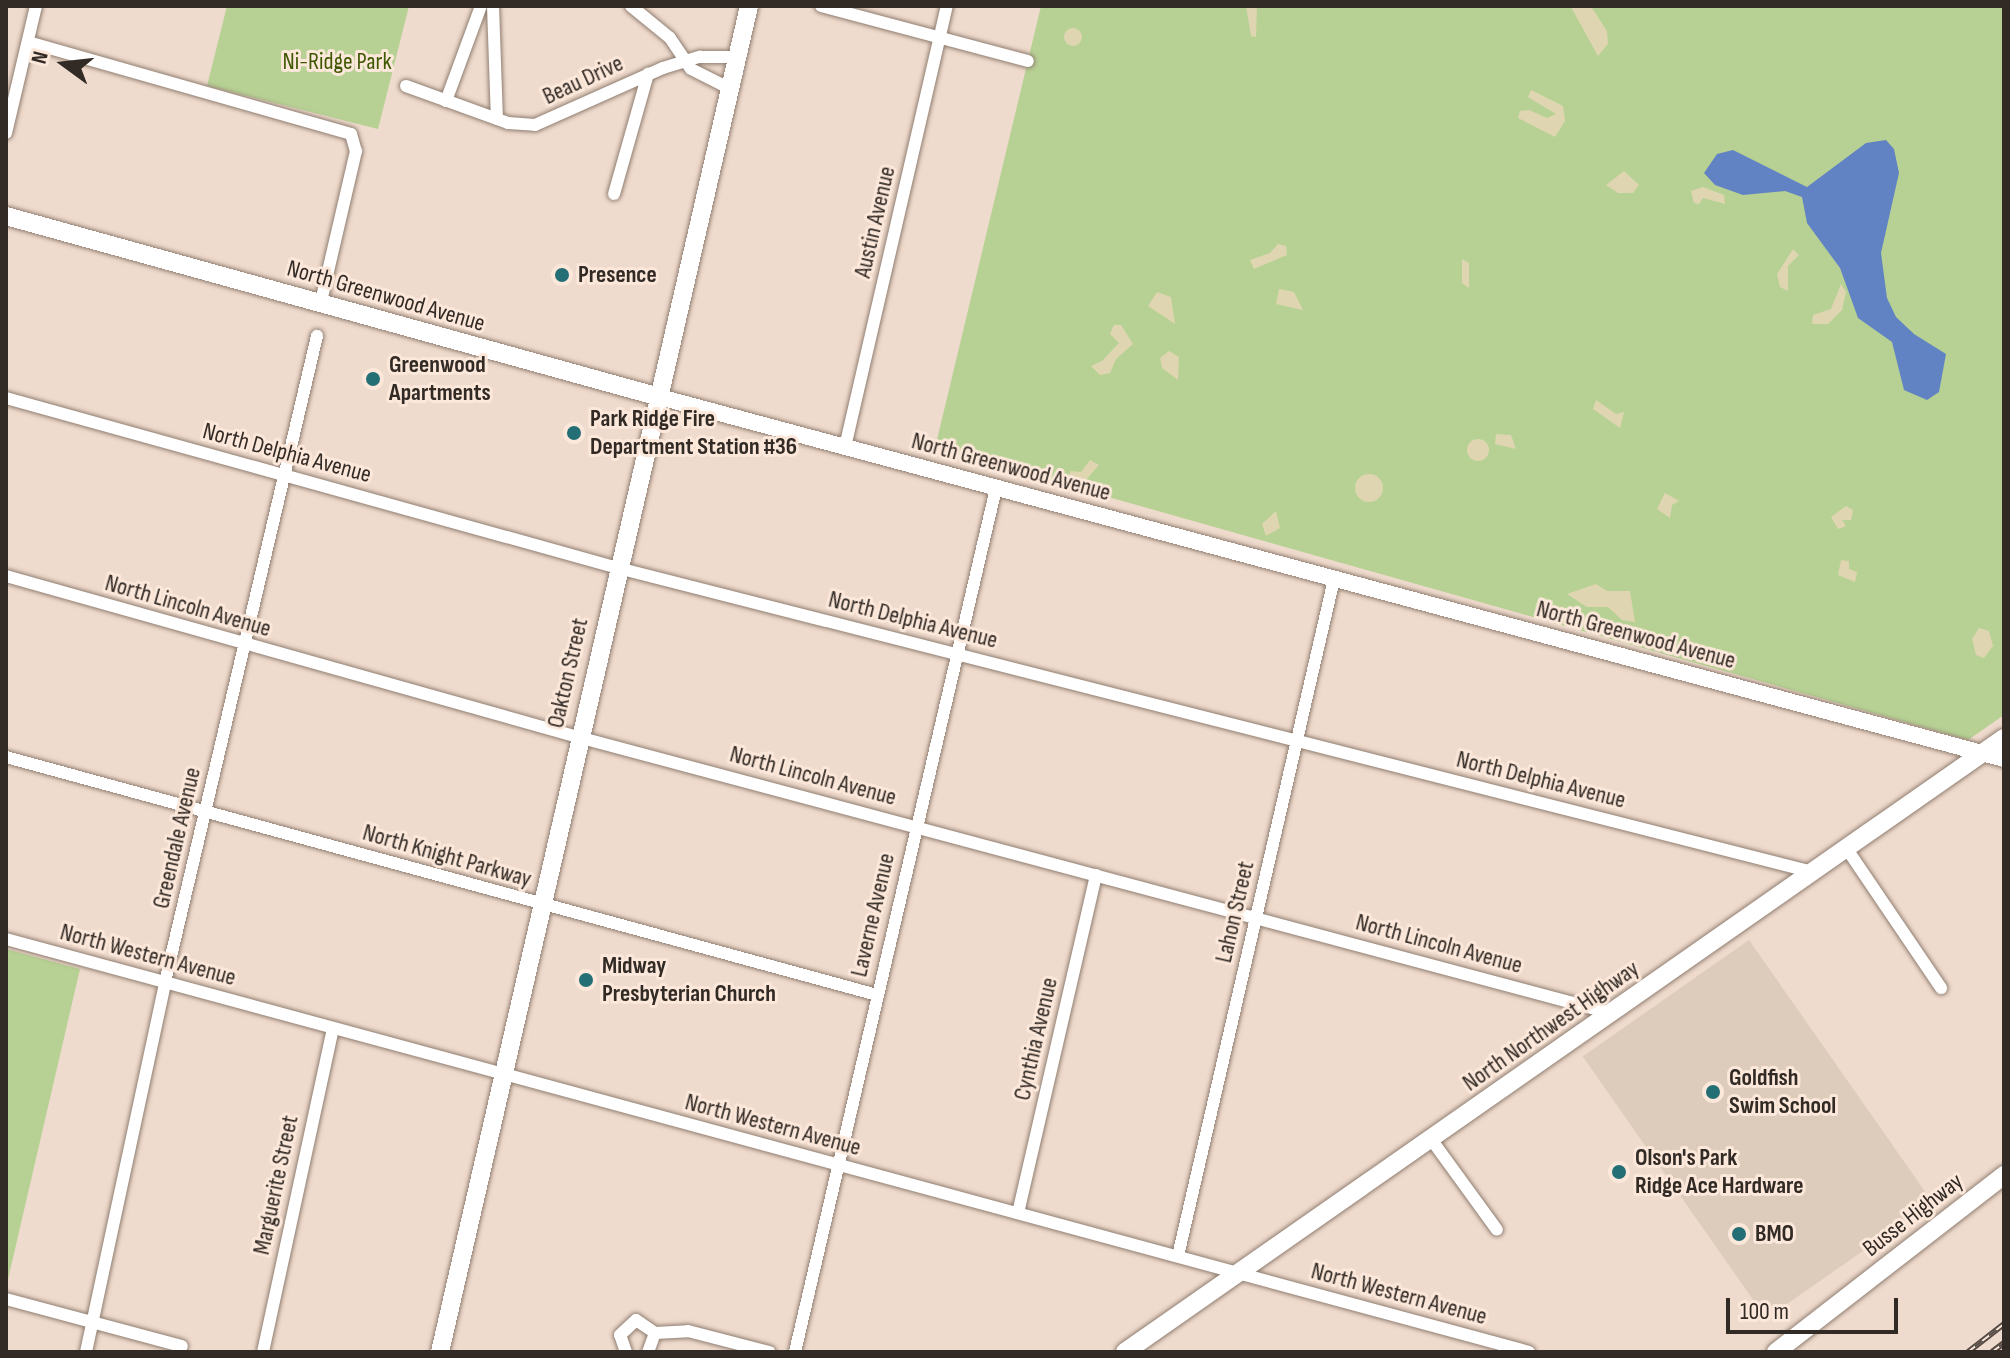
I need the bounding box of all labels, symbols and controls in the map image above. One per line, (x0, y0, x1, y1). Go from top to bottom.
north arrow (24, 24, 104, 104)
text: N (26, 48, 55, 67)
park label: Ni-Ridge Park (282, 48, 392, 76)
street label: Beau Drive (538, 49, 628, 111)
street label: Austin Avenue (848, 163, 902, 281)
street label: North Greenwood Avenue (284, 254, 488, 338)
place label: Presence (578, 261, 657, 289)
marker: Presence (553, 266, 571, 284)
place label: Greenwood Apartments (389, 351, 491, 407)
marker: Greenwood Apartments (364, 370, 382, 388)
place label: Park Ridge Fire Department Station #36 (590, 405, 797, 461)
street label: North Delphia Avenue (200, 417, 374, 489)
marker: Park Ridge Fire Department Station #36 (565, 424, 583, 442)
street label: North Greenwood Avenue (908, 427, 1114, 507)
street label: North Lincoln Avenue (102, 569, 274, 643)
street label: North Delphia Avenue (826, 585, 1000, 655)
street label: North Greenwood Avenue (1533, 595, 1739, 675)
street label: Oakton Street (541, 615, 595, 731)
street label: North Lincoln Avenue (727, 740, 899, 812)
street label: North Delphia Avenue (1454, 745, 1628, 815)
street label: Greendale Avenue (147, 765, 207, 911)
street label: North Knight Parkway (359, 818, 535, 894)
street label: Laverne Avenue (845, 850, 901, 980)
street label: Lahon Street (1209, 859, 1261, 965)
street label: North Lincoln Avenue (1353, 908, 1525, 980)
street label: North Western Avenue (57, 918, 239, 992)
place label: Midway Presbyterian Church (602, 952, 776, 1008)
street label: North Northwest Highway (1457, 954, 1645, 1098)
marker: Midway Presbyterian Church (577, 971, 595, 989)
street label: Cynthia Avenue (1008, 975, 1064, 1103)
place label: Goldfish Swim School (1729, 1064, 1836, 1120)
marker: Goldfish Swim School (1704, 1083, 1722, 1101)
street label: North Western Avenue (682, 1088, 864, 1162)
street label: Marguerite Street (247, 1113, 305, 1257)
place label: Olson's Park Ridge Ace Hardware (1635, 1144, 1803, 1200)
marker: Olson's Park Ridge Ace Hardware (1610, 1163, 1628, 1181)
street label: Busse Highway (1857, 1167, 1969, 1263)
place label: BMO (1755, 1220, 1794, 1248)
marker: BMO (1730, 1225, 1748, 1243)
street label: North Western Avenue (1308, 1257, 1490, 1331)
scale bar (1730, 1282, 1902, 1332)
text: 100 m (1740, 1297, 1789, 1326)

